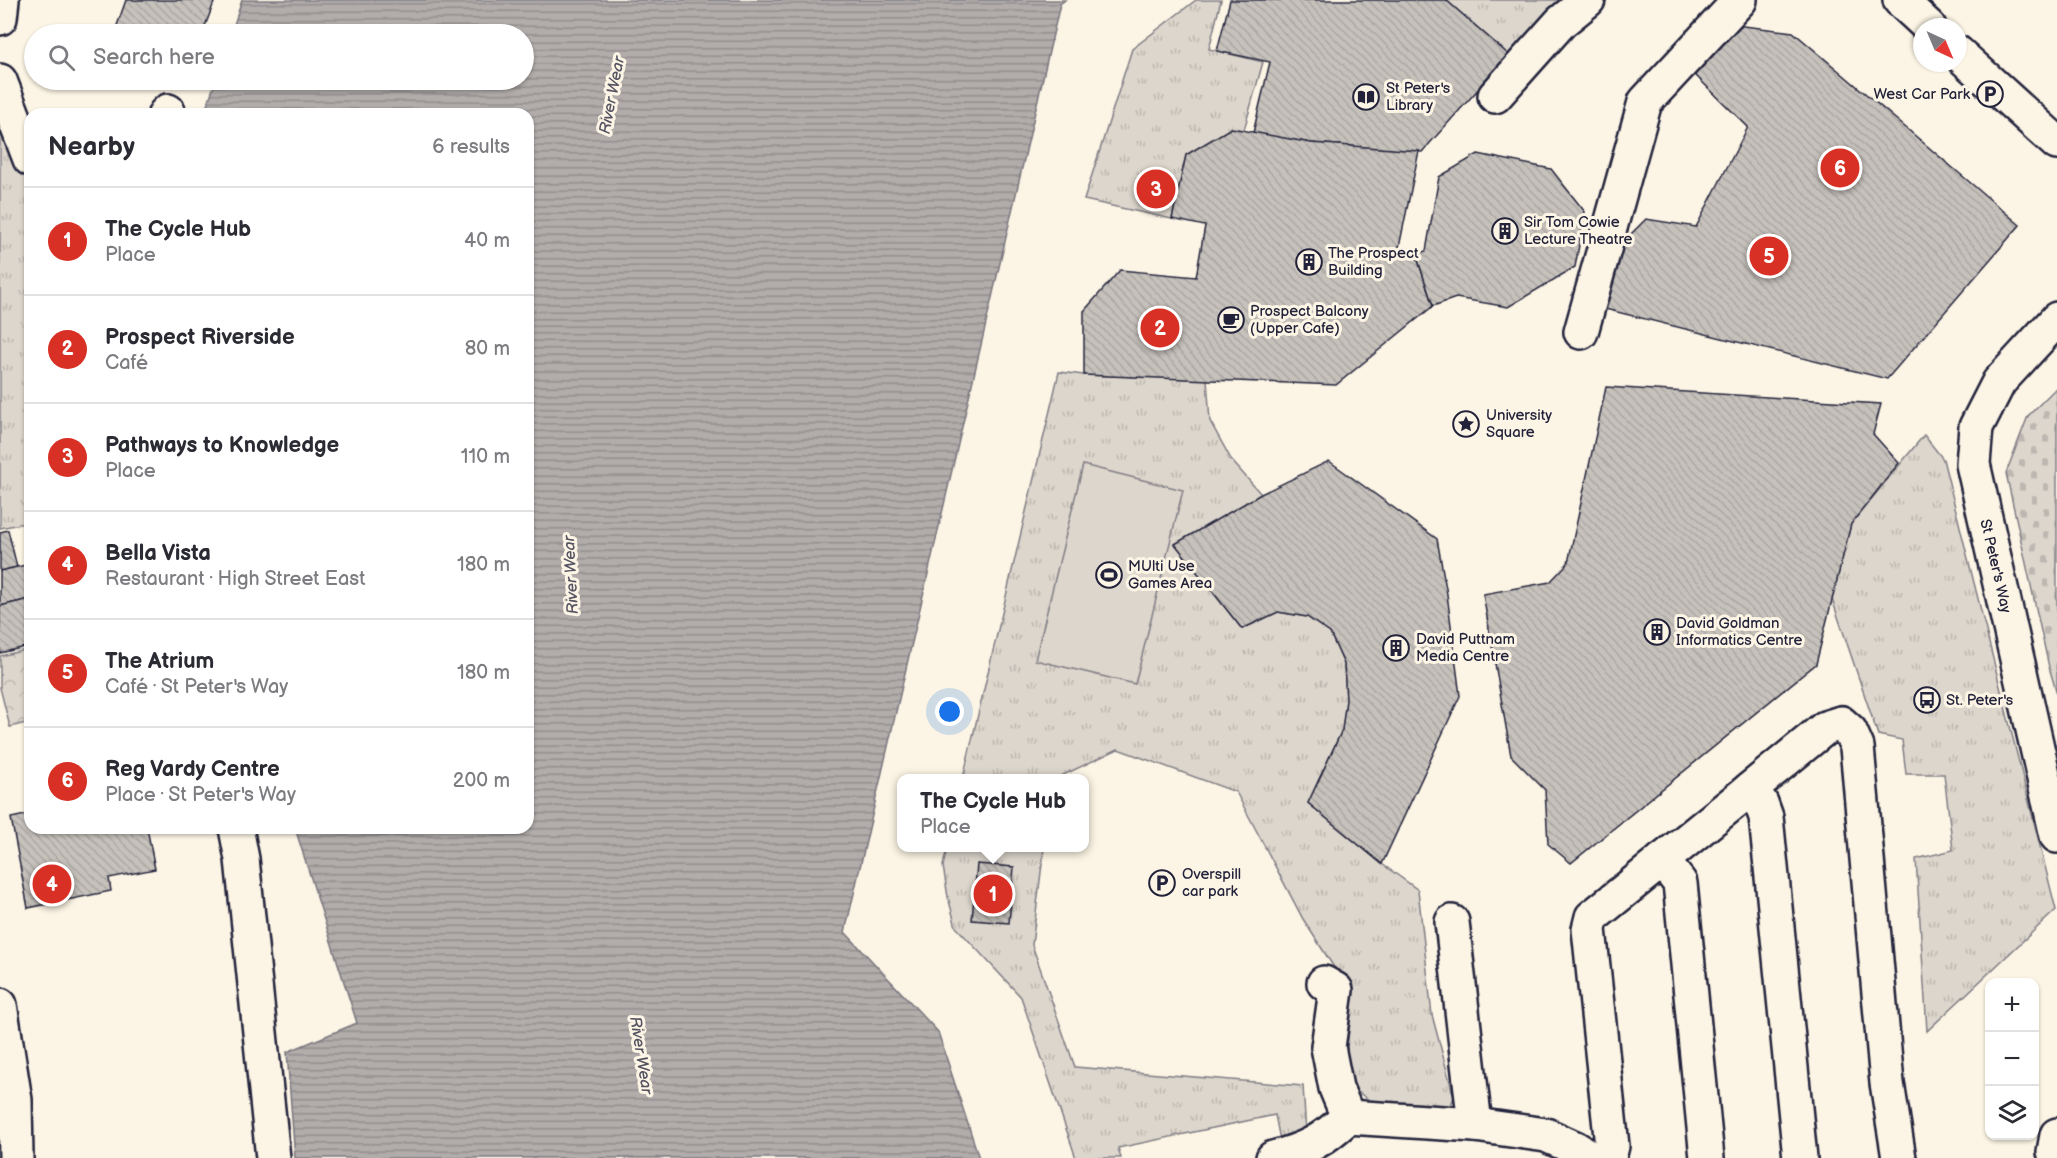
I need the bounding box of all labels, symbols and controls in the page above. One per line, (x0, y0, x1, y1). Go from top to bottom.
north arrow (1913, 18, 1967, 72)
search box (24, 24, 534, 90)
icon: search (45, 41, 78, 74)
text: Search here (93, 44, 215, 71)
water label: River Wear (596, 54, 630, 136)
place label: St Peter's Library (1386, 79, 1451, 115)
parking icon: West Car Park (1975, 79, 2005, 109)
library icon: St Peter's Library (1351, 82, 1381, 112)
place label: West Car Park (1873, 85, 1971, 104)
text: Nearby (48, 132, 135, 163)
text: 6 results (432, 135, 510, 159)
pin: 6 (1820, 146, 1860, 190)
pin: 3 (1136, 166, 1176, 212)
place label: Sir Tom Cowie Lecture Theatre (1524, 213, 1633, 249)
text: The Cycle Hub (105, 216, 251, 243)
building icon: Sir Tom Cowie Lecture Theatre (1490, 216, 1520, 246)
text: 1 (63, 229, 72, 253)
text: 40 m (464, 229, 510, 253)
pin: 5 (1750, 234, 1788, 278)
text: Place (105, 243, 156, 267)
place label: The Prospect Building (1328, 244, 1419, 280)
building icon: The Prospect Building (1294, 247, 1324, 277)
place label: Prospect Balcony (Upper Cafe) (1250, 302, 1369, 338)
cafe icon: Prospect Balcony (Upper Cafe) (1216, 305, 1246, 335)
pin: 2 (1140, 306, 1180, 350)
text: Prospect Riverside (105, 324, 295, 351)
text: 2 (62, 337, 73, 361)
text: 80 m (465, 337, 510, 361)
text: Café (105, 351, 148, 375)
place label: University Square (1486, 406, 1552, 442)
place icon: University Square (1451, 409, 1481, 439)
text: Pathways to Knowledge (105, 432, 339, 459)
text: 3 (62, 445, 73, 469)
text: 110 m (461, 445, 510, 469)
text: Place (105, 459, 156, 483)
street label: St Peter's Way (1975, 517, 2016, 615)
water label: River Wear (560, 534, 583, 615)
text: Bella Vista (105, 540, 211, 567)
text: 4 (62, 553, 73, 577)
text: 180 m (457, 553, 510, 577)
place label: MUlti Use Games Area (1128, 557, 1212, 593)
sports icon: MUlti Use Games Area (1094, 560, 1124, 590)
text: Restaurant · High Street East (105, 567, 365, 591)
place label: David Goldman Informatics Centre (1676, 614, 1802, 650)
building icon: David Goldman Informatics Centre (1642, 617, 1672, 647)
place label: David Puttnam Media Centre (1416, 630, 1515, 666)
building icon: David Puttnam Media Centre (1381, 633, 1411, 663)
text: The Atrium (105, 648, 214, 675)
text: 5 (62, 661, 73, 685)
text: 180 m (457, 661, 510, 685)
text: Café · St Peter's Way (105, 675, 288, 699)
bus stop icon: St. Peter's (1912, 685, 1942, 715)
place label: St. Peter's (1946, 691, 2014, 710)
your location (935, 697, 964, 726)
text: Reg Vardy Centre (105, 756, 280, 783)
text: 6 (61, 769, 74, 793)
text: 200 m (453, 769, 510, 793)
popup (897, 774, 1089, 852)
text: Place · St Peter's Way (105, 783, 296, 807)
text: The Cycle Hub (920, 788, 1066, 815)
text: Place (920, 815, 971, 839)
pin: 4 (32, 862, 72, 906)
place label: Overspill car park (1182, 865, 1241, 901)
parking icon: Overspill car park (1147, 868, 1177, 898)
pin: 1 (974, 872, 1012, 916)
map controls (1985, 978, 2039, 1140)
button: + (1985, 978, 2039, 1032)
water label: River Wear (625, 1015, 656, 1097)
button: − (1985, 1032, 2039, 1086)
button: layers (1985, 1086, 2039, 1140)

